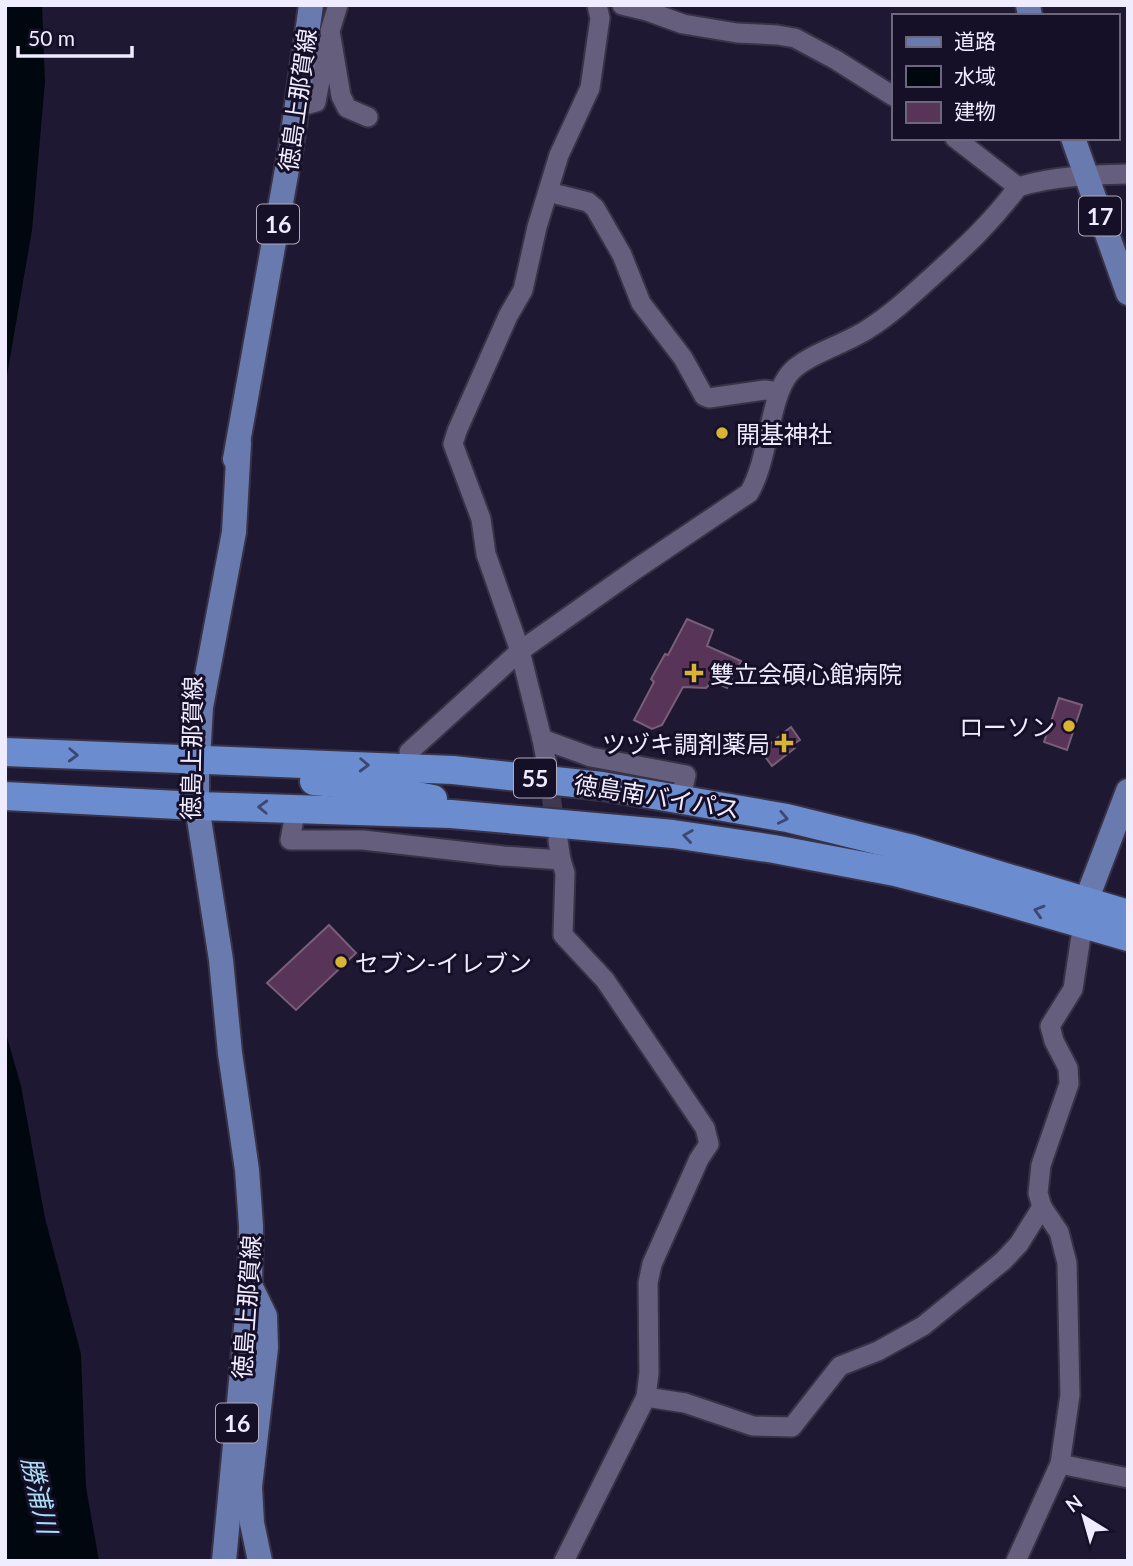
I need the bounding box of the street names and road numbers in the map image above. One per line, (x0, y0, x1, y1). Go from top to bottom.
street label: 徳島上那賀線 (273, 27, 321, 173)
road number: 17 (1079, 196, 1121, 236)
road number: 16 (257, 204, 299, 244)
street label: 徳島上那賀線 (175, 676, 207, 820)
road number: 55 (514, 758, 556, 798)
street label: 徳島南バイパス (572, 769, 742, 823)
street label: 徳島上那賀線 (227, 1234, 265, 1380)
road number: 16 (216, 1404, 258, 1442)

